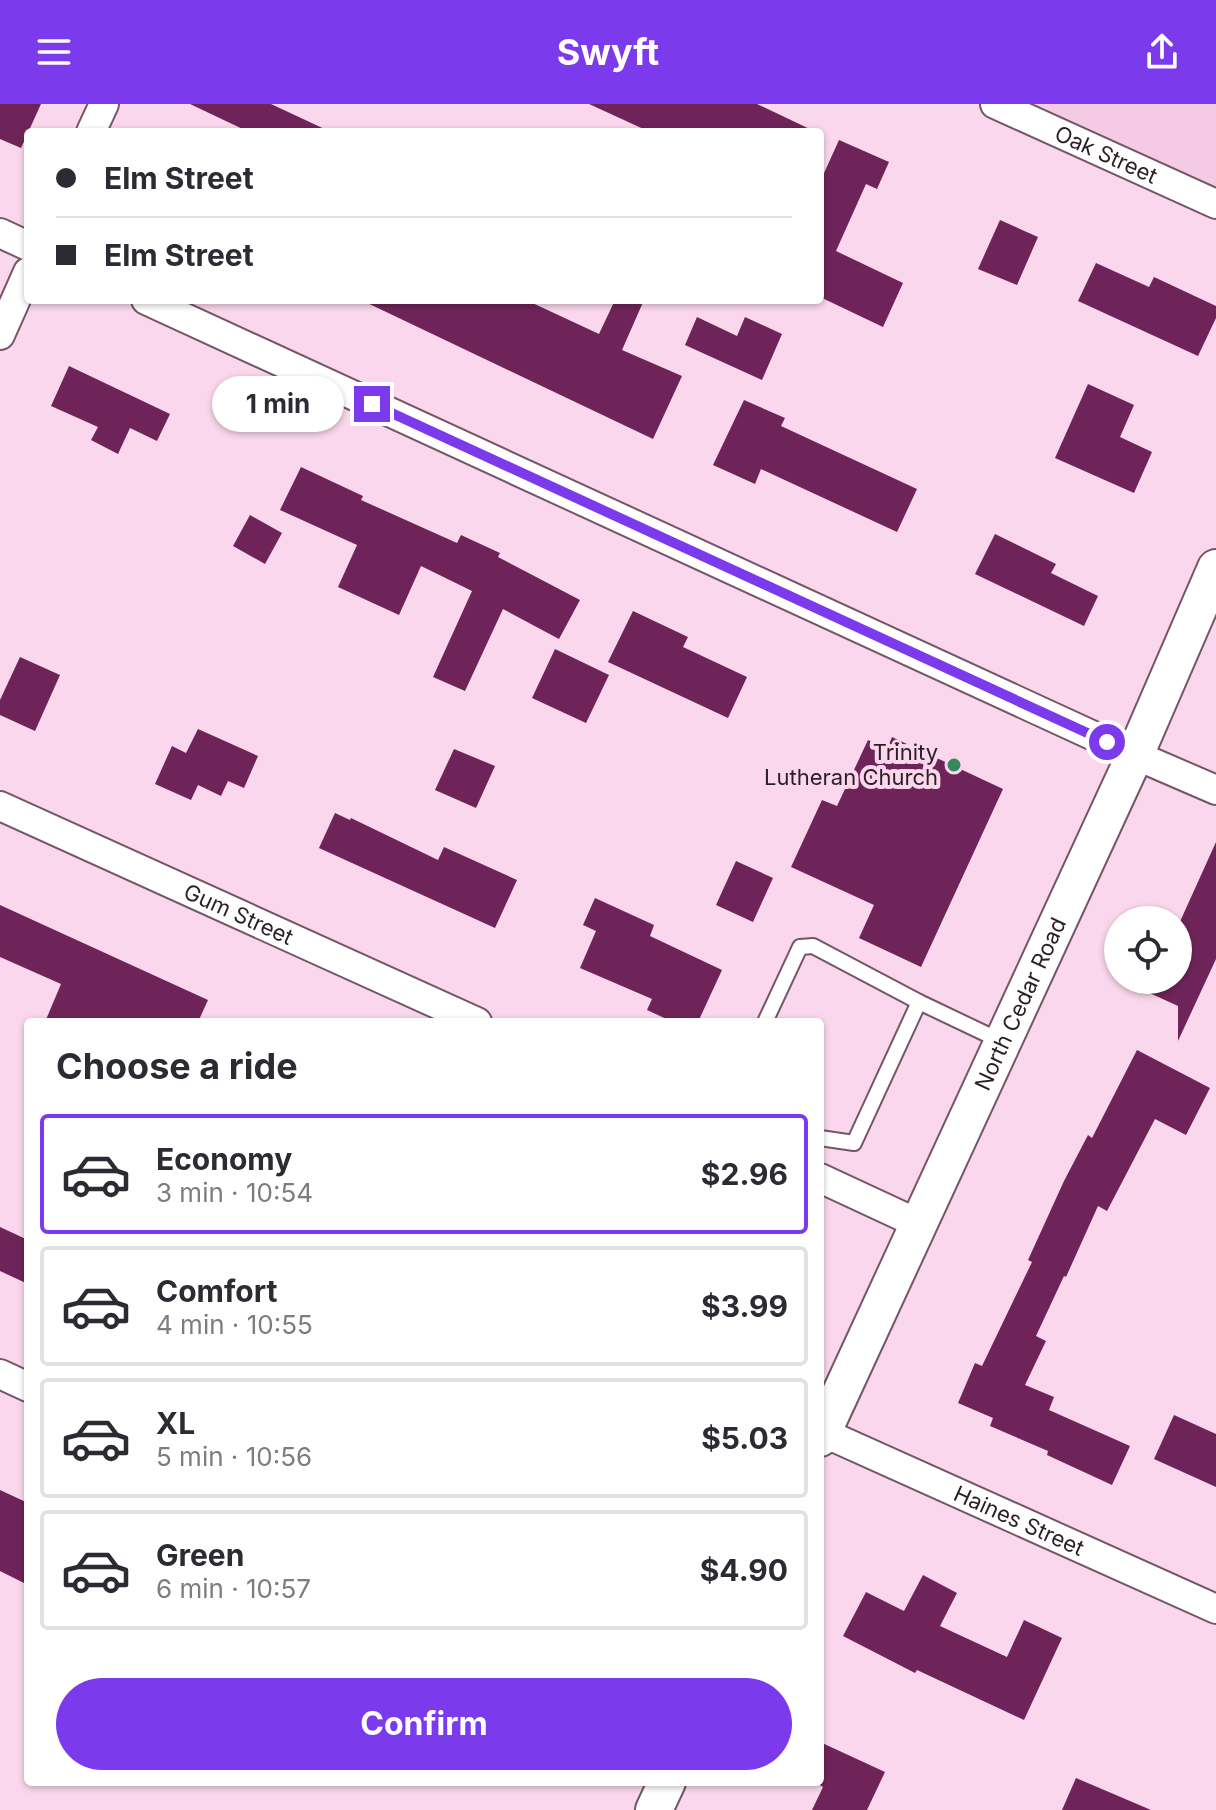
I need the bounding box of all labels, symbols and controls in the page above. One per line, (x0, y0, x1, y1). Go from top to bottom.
icon: menu (32, 30, 76, 74)
text: Swyft (557, 30, 659, 74)
icon: share (1140, 30, 1184, 74)
street label: Oak Street (1051, 120, 1161, 189)
text: Elm Street (104, 160, 254, 196)
text: Elm Street (104, 237, 254, 273)
callout: 1 min (212, 376, 344, 432)
route end (354, 386, 390, 422)
text: 1 min (246, 388, 310, 419)
route start (1089, 724, 1125, 760)
place label: Trinity Lutheran Church (764, 739, 938, 790)
marker: Trinity Lutheran Church (945, 756, 963, 774)
street label: Gum Street (180, 878, 297, 950)
map controls (1104, 906, 1192, 994)
button: locate (1104, 906, 1192, 994)
street label: North Cedar Road (969, 914, 1071, 1094)
text: Choose a ride (56, 1044, 298, 1088)
icon: car (60, 1138, 132, 1210)
text: Economy (156, 1141, 292, 1177)
text: $2.96 (701, 1156, 788, 1192)
text: 3 min · 10:54 (156, 1177, 313, 1208)
icon: car (60, 1270, 132, 1342)
text: Comfort (156, 1273, 277, 1309)
text: $3.99 (701, 1288, 788, 1324)
text: 4 min · 10:55 (156, 1309, 313, 1340)
icon: car (60, 1402, 132, 1474)
text: XL (156, 1405, 195, 1441)
text: $5.03 (701, 1420, 788, 1456)
text: 5 min · 10:56 (156, 1441, 312, 1472)
street label: Haines Street (950, 1480, 1088, 1561)
icon: car (60, 1534, 132, 1606)
text: Green (156, 1537, 244, 1573)
text: $4.90 (700, 1552, 788, 1588)
text: 6 min · 10:57 (156, 1573, 311, 1604)
button: Confirm (56, 1678, 792, 1770)

